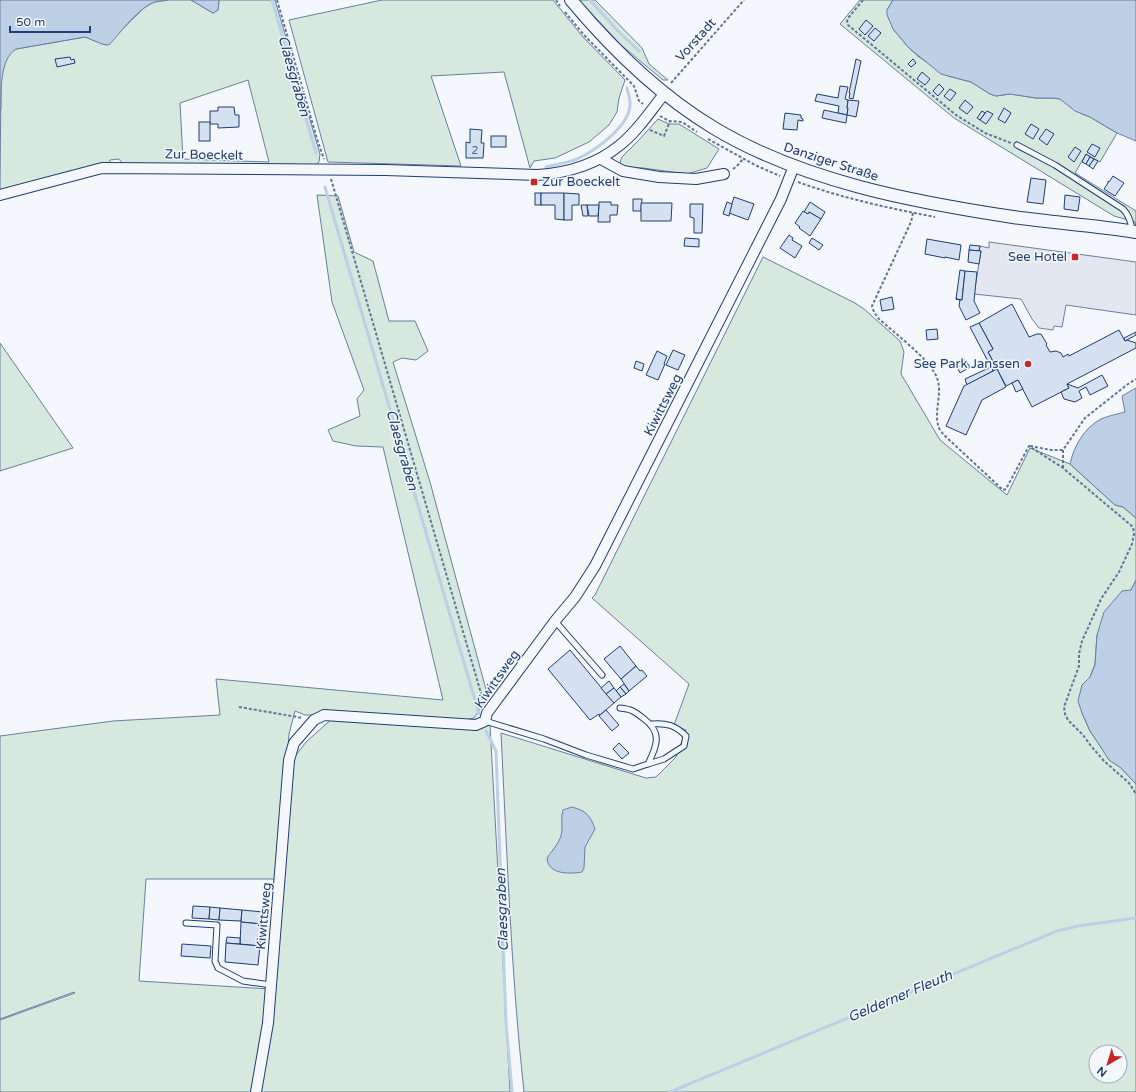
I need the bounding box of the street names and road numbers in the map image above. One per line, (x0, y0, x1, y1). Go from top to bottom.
street label: Vorstadt (672, 15, 720, 65)
street label: Danziger Straße (782, 139, 880, 185)
street label: Zur Boeckelt (165, 146, 243, 164)
street label: Kiwittsweg (641, 371, 685, 439)
street label: Kiwittsweg (471, 647, 523, 711)
street label: Kiwittsweg (253, 882, 275, 950)

